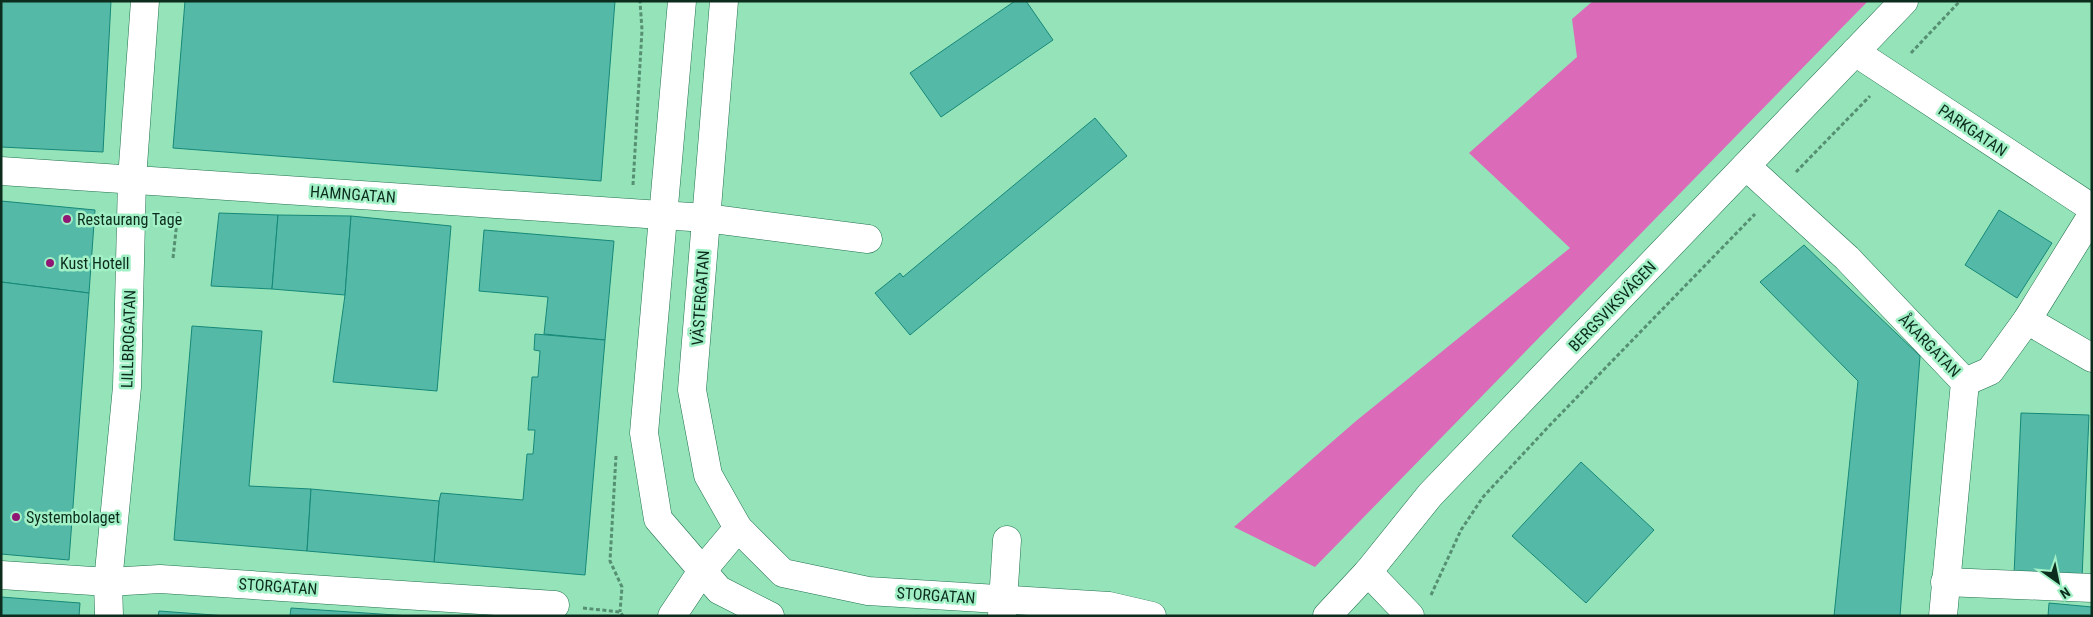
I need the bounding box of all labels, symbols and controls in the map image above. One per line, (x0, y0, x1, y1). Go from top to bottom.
street label: PARKGATAN (1935, 101, 2011, 160)
street label: HAMNGATAN (310, 182, 396, 207)
place label: Restaurang Tage (77, 210, 182, 229)
marker: Restaurang Tage (61, 213, 73, 225)
street label: VÄSTERGATAN (688, 250, 713, 346)
place label: Kust Hotell (60, 254, 130, 273)
marker: Kust Hotell (44, 257, 56, 269)
street label: BERGSVIKSVÄGEN (1565, 257, 1660, 355)
street label: LILLBROGATAN (117, 290, 140, 388)
street label: ÅKARGATAN (1895, 309, 1965, 381)
place label: Systembolaget (26, 508, 120, 527)
marker: Systembolaget (10, 511, 22, 523)
north arrow (2033, 557, 2083, 607)
street label: STORGATAN (238, 574, 318, 599)
street label: STORGATAN (896, 583, 976, 608)
text: N (2057, 584, 2073, 602)

